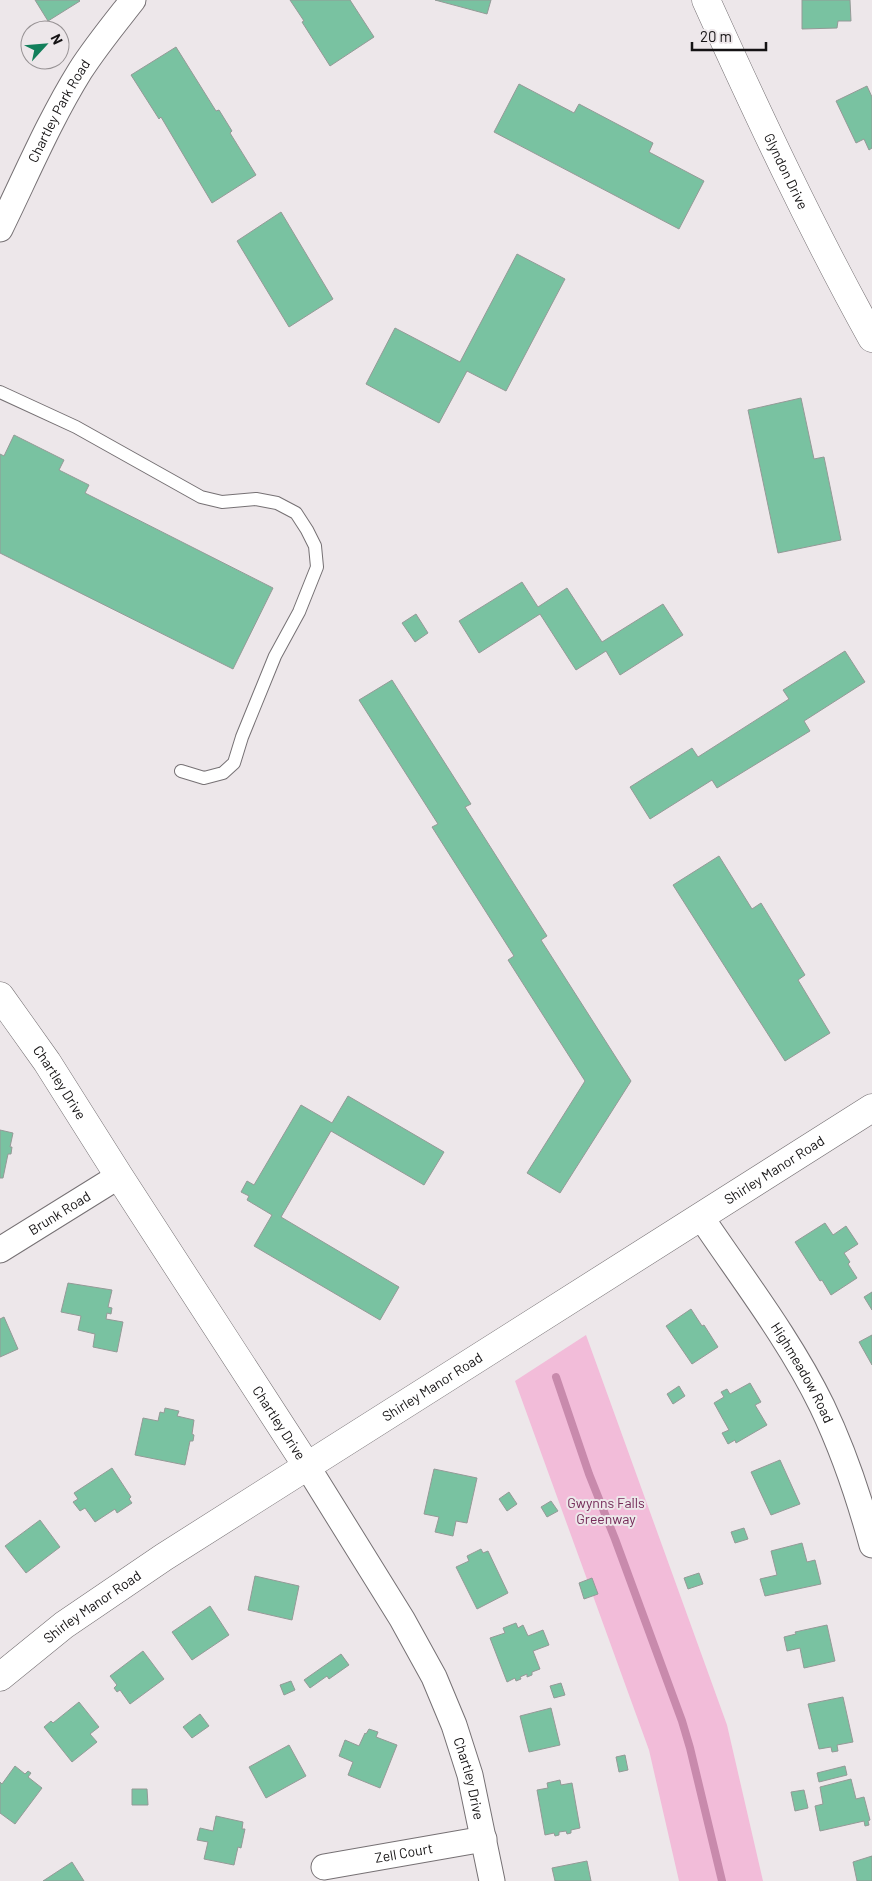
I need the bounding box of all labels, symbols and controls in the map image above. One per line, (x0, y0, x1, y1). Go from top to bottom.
north arrow (20, 20, 70, 70)
scale bar (692, 20, 766, 52)
text: 20 m (700, 27, 732, 45)
text: N (47, 31, 67, 47)
street label: Chartley Park Road (24, 56, 93, 165)
street label: Glyndon Drive (761, 130, 812, 212)
street label: Chartley Drive (30, 1042, 90, 1122)
street label: Shirley Manor Road (721, 1131, 827, 1208)
street label: Brunk Road (25, 1187, 93, 1238)
street label: Highmeadow Road (768, 1319, 838, 1425)
street label: Shirley Manor Road (379, 1348, 485, 1425)
street label: Chartley Drive (249, 1382, 310, 1463)
park label: Gwynns Falls Greenway (567, 1494, 645, 1527)
street label: Shirley Manor Road (40, 1566, 144, 1646)
street label: Chartley Drive (450, 1735, 488, 1821)
street label: Zell Court (373, 1839, 434, 1866)

